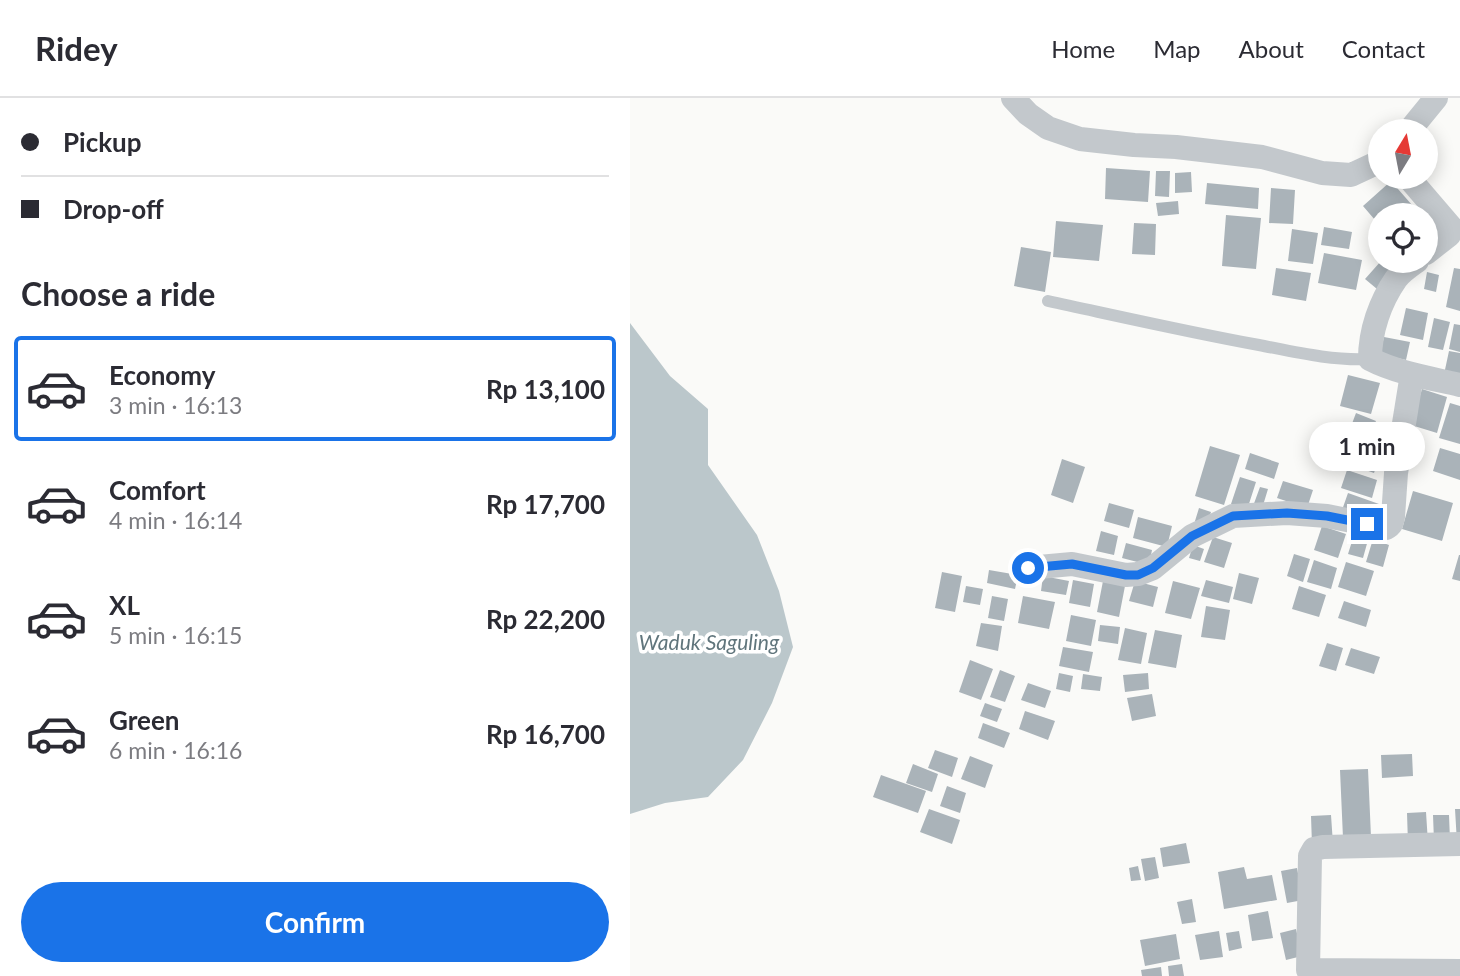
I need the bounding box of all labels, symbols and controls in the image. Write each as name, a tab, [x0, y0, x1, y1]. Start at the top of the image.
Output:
text: Ridey	[35, 28, 118, 68]
text: Home	[1051, 34, 1115, 63]
text: Map	[1153, 34, 1201, 63]
text: About	[1239, 34, 1304, 63]
text: Contact	[1342, 34, 1425, 63]
north arrow	[1368, 119, 1438, 189]
map controls	[1368, 119, 1438, 273]
text: Pickup	[63, 126, 142, 158]
text: Drop-off	[63, 193, 164, 225]
button: locate	[1368, 203, 1438, 273]
text: Choose a ride	[21, 274, 215, 313]
icon: car	[25, 357, 88, 420]
text: Economy	[109, 359, 215, 391]
text: Rp 13,100	[486, 373, 605, 405]
text: 3 min · 16:13	[109, 391, 242, 419]
callout: 1 min	[1309, 422, 1425, 472]
text: 1 min	[1338, 432, 1396, 460]
icon: car	[25, 472, 88, 535]
text: Comfort	[109, 474, 206, 506]
text: Rp 17,700	[486, 488, 605, 520]
text: 4 min · 16:14	[109, 506, 242, 534]
route end	[1351, 508, 1383, 540]
route start	[1012, 552, 1044, 584]
icon: car	[25, 587, 88, 650]
text: XL	[109, 589, 140, 621]
text: Rp 22,200	[486, 603, 605, 635]
text: 5 min · 16:15	[109, 621, 242, 649]
water label: Waduk Saguling	[639, 629, 780, 654]
icon: car	[25, 702, 88, 765]
text: Green	[109, 704, 179, 736]
text: Rp 16,700	[486, 718, 605, 750]
text: 6 min · 16:16	[109, 736, 242, 764]
button: Confirm	[21, 882, 609, 962]

